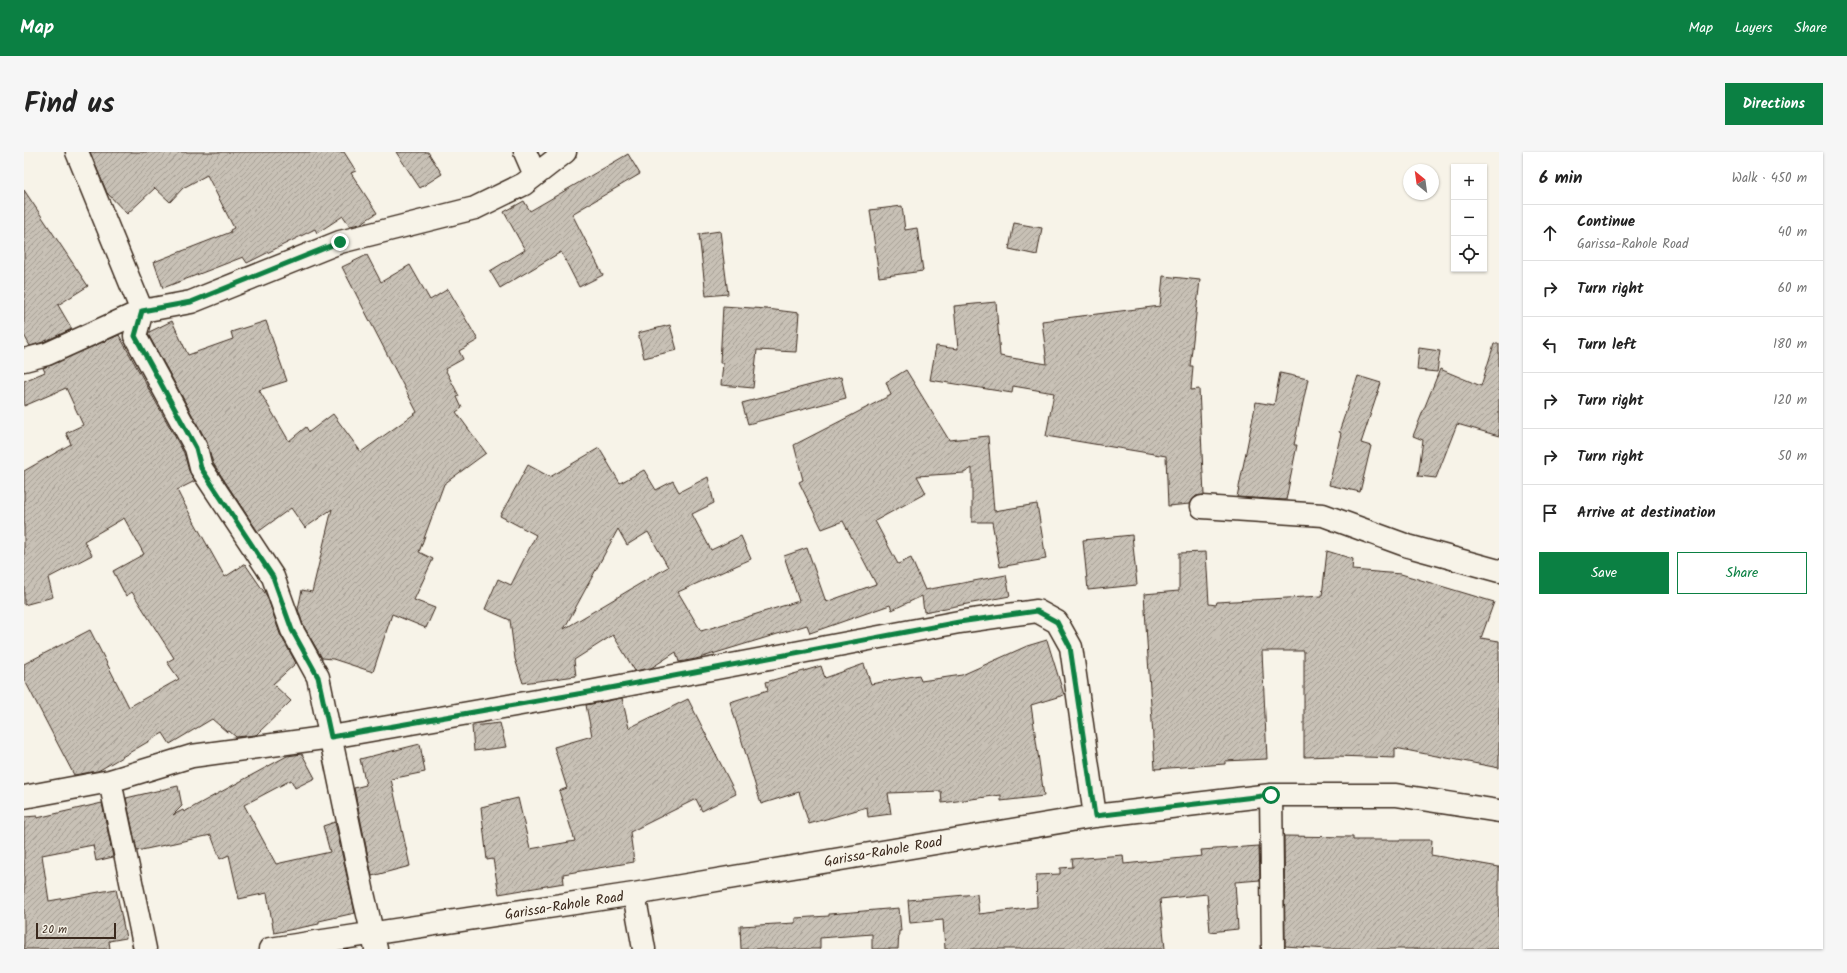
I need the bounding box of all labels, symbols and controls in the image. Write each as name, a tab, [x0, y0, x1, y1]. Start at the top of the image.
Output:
text: Map	[20, 13, 54, 43]
text: Map	[1689, 17, 1713, 39]
text: Layers	[1735, 17, 1773, 39]
text: Share	[1795, 17, 1827, 39]
text: Find us	[24, 82, 115, 127]
button: Directions	[1725, 83, 1823, 125]
north arrow	[1403, 164, 1439, 200]
map controls	[1451, 164, 1487, 272]
button: +	[1451, 164, 1487, 200]
text: 6 min	[1539, 165, 1583, 192]
text: Walk · 450 m	[1732, 168, 1807, 189]
button: −	[1451, 200, 1487, 236]
text: Continue	[1577, 210, 1635, 234]
icon: ahead	[1539, 222, 1561, 244]
text: 40 m	[1778, 222, 1807, 243]
route end	[331, 233, 349, 251]
text: Garissa-Rahole Road	[1577, 234, 1688, 255]
button: locate	[1451, 236, 1487, 272]
text: Turn right	[1577, 277, 1644, 301]
icon: right	[1539, 278, 1561, 300]
text: 60 m	[1778, 278, 1807, 299]
text: Turn left	[1577, 333, 1637, 357]
icon: left	[1539, 334, 1561, 356]
text: 180 m	[1773, 334, 1807, 355]
text: Turn right	[1577, 389, 1644, 413]
icon: right	[1539, 390, 1561, 412]
text: 120 m	[1773, 390, 1807, 411]
text: Turn right	[1577, 445, 1644, 469]
icon: right	[1539, 446, 1561, 468]
text: 50 m	[1778, 446, 1807, 467]
text: Arrive at destination	[1577, 501, 1716, 525]
icon: arrive	[1539, 502, 1561, 524]
button: Save	[1539, 552, 1669, 594]
button: Share	[1677, 552, 1807, 594]
route start	[1262, 786, 1280, 804]
street label: Garissa-Rahole Road	[822, 831, 945, 873]
street label: Garissa-Rahole Road	[503, 886, 626, 926]
scale bar	[36, 921, 116, 940]
text: 20 m	[42, 921, 67, 939]

